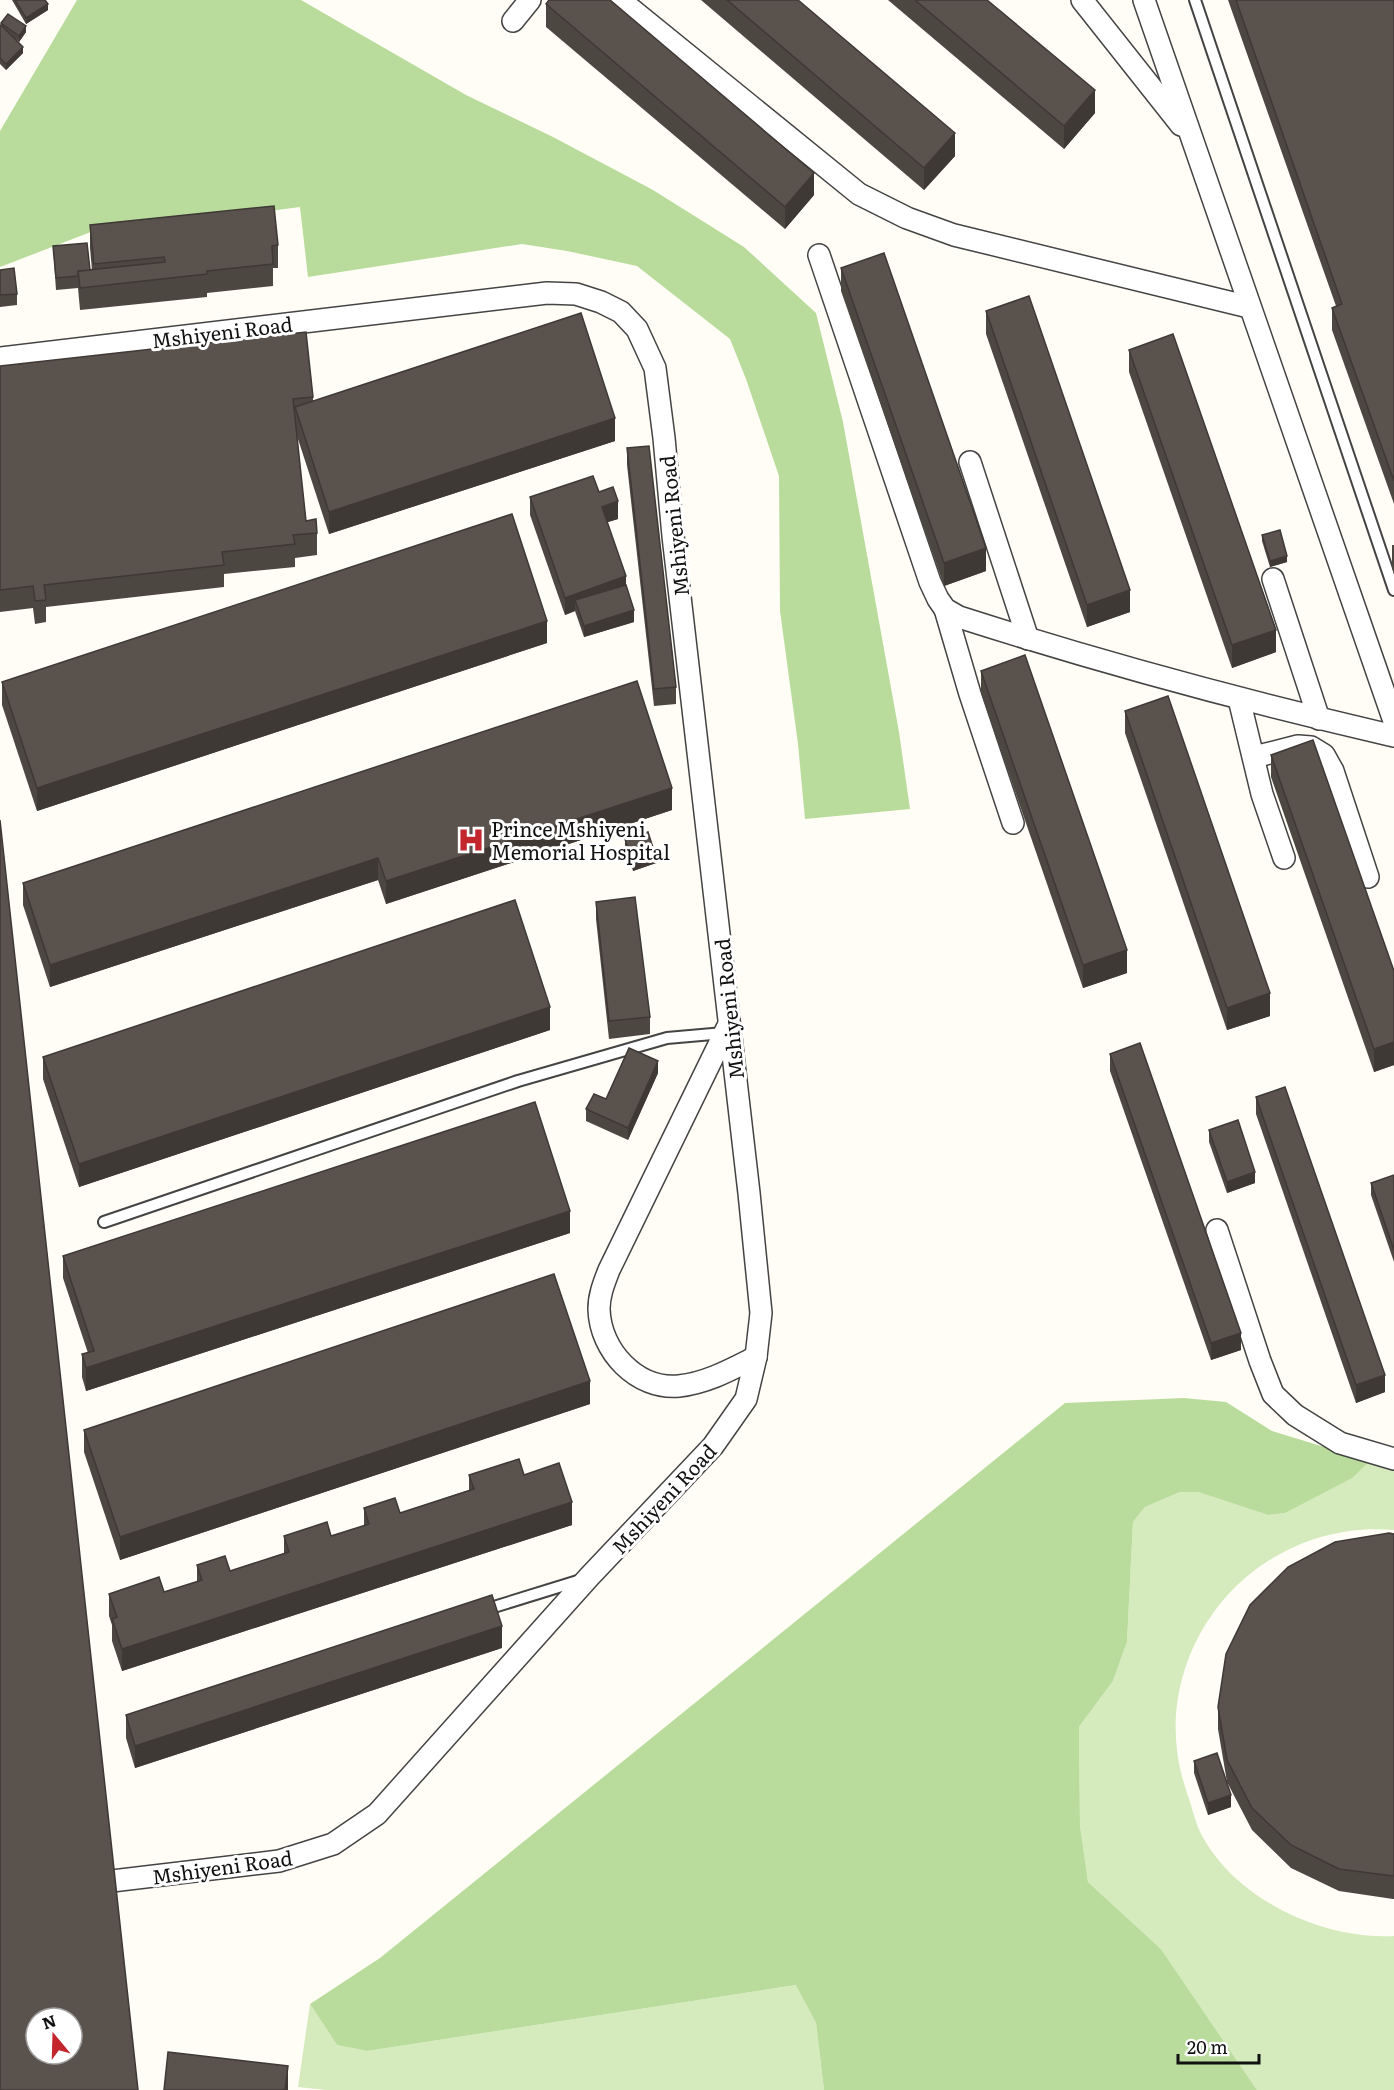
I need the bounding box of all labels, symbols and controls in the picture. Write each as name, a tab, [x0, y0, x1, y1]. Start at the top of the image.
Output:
street label: Mshiyeni Road	[150, 307, 294, 355]
street label: Mshiyeni Road	[651, 454, 695, 598]
place label: Prince Mshiyeni Memorial Hospital	[491, 813, 670, 866]
hospital icon: Prince Mshiyeni Memorial Hospital	[456, 825, 486, 855]
street label: Mshiyeni Road	[706, 937, 750, 1081]
street label: Mshiyeni Road	[604, 1436, 722, 1560]
street label: Mshiyeni Road	[150, 1841, 294, 1891]
north arrow	[24, 2006, 84, 2066]
text: N	[39, 2007, 59, 2034]
scale bar	[1178, 2027, 1259, 2065]
text: 20 m	[1187, 2033, 1228, 2060]

